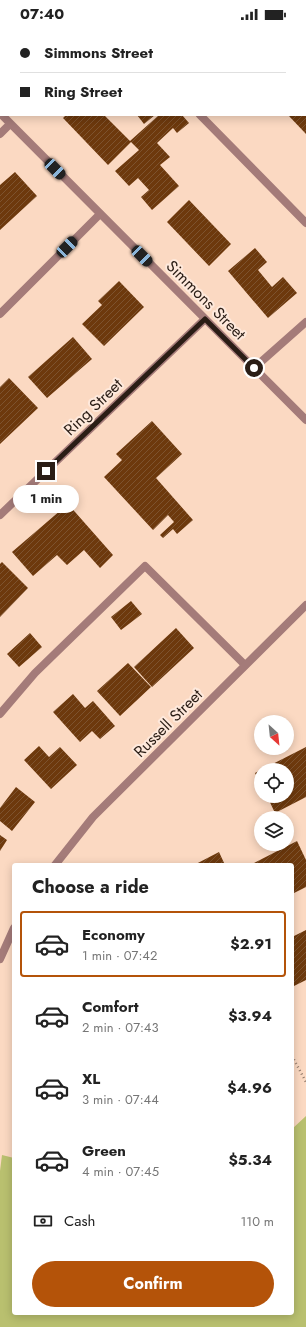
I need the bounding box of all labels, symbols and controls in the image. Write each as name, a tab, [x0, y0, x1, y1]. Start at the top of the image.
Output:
text: 07:40	[20, 3, 64, 25]
text: Simmons Street	[44, 42, 153, 64]
text: Ring Street	[44, 81, 122, 103]
car	[42, 156, 68, 182]
car	[54, 234, 80, 260]
car	[129, 243, 155, 269]
street label: Simmons Street	[161, 255, 251, 345]
route start	[245, 359, 263, 377]
street label: Ring Street	[59, 373, 128, 441]
route end	[37, 462, 55, 480]
callout: 1 min	[13, 485, 79, 513]
text: 1 min	[30, 489, 62, 508]
street label: Russell Street	[128, 683, 208, 763]
north arrow	[254, 715, 294, 755]
map controls	[254, 715, 294, 851]
button: locate	[254, 763, 294, 803]
button: layers	[254, 811, 294, 851]
text: Choose a ride	[32, 874, 149, 900]
text: Economy	[82, 924, 145, 946]
icon: car	[34, 926, 70, 962]
text: $2.91	[230, 933, 272, 955]
text: 1 min · 07:42	[82, 946, 157, 965]
text: Comfort	[82, 996, 139, 1018]
icon: car	[34, 998, 70, 1034]
text: $3.94	[228, 1005, 272, 1027]
text: 2 min · 07:43	[82, 1018, 159, 1037]
text: XL	[82, 1068, 100, 1090]
icon: car	[34, 1070, 70, 1106]
text: $4.96	[227, 1077, 272, 1099]
text: 3 min · 07:44	[82, 1090, 159, 1109]
text: Green	[82, 1140, 126, 1162]
icon: car	[34, 1142, 70, 1178]
text: $5.34	[228, 1149, 272, 1171]
text: 4 min · 07:45	[82, 1162, 159, 1181]
icon: cash	[32, 1210, 54, 1232]
text: Cash	[64, 1210, 95, 1232]
text: 110 m	[240, 1212, 274, 1231]
button: Confirm	[32, 1261, 274, 1307]

